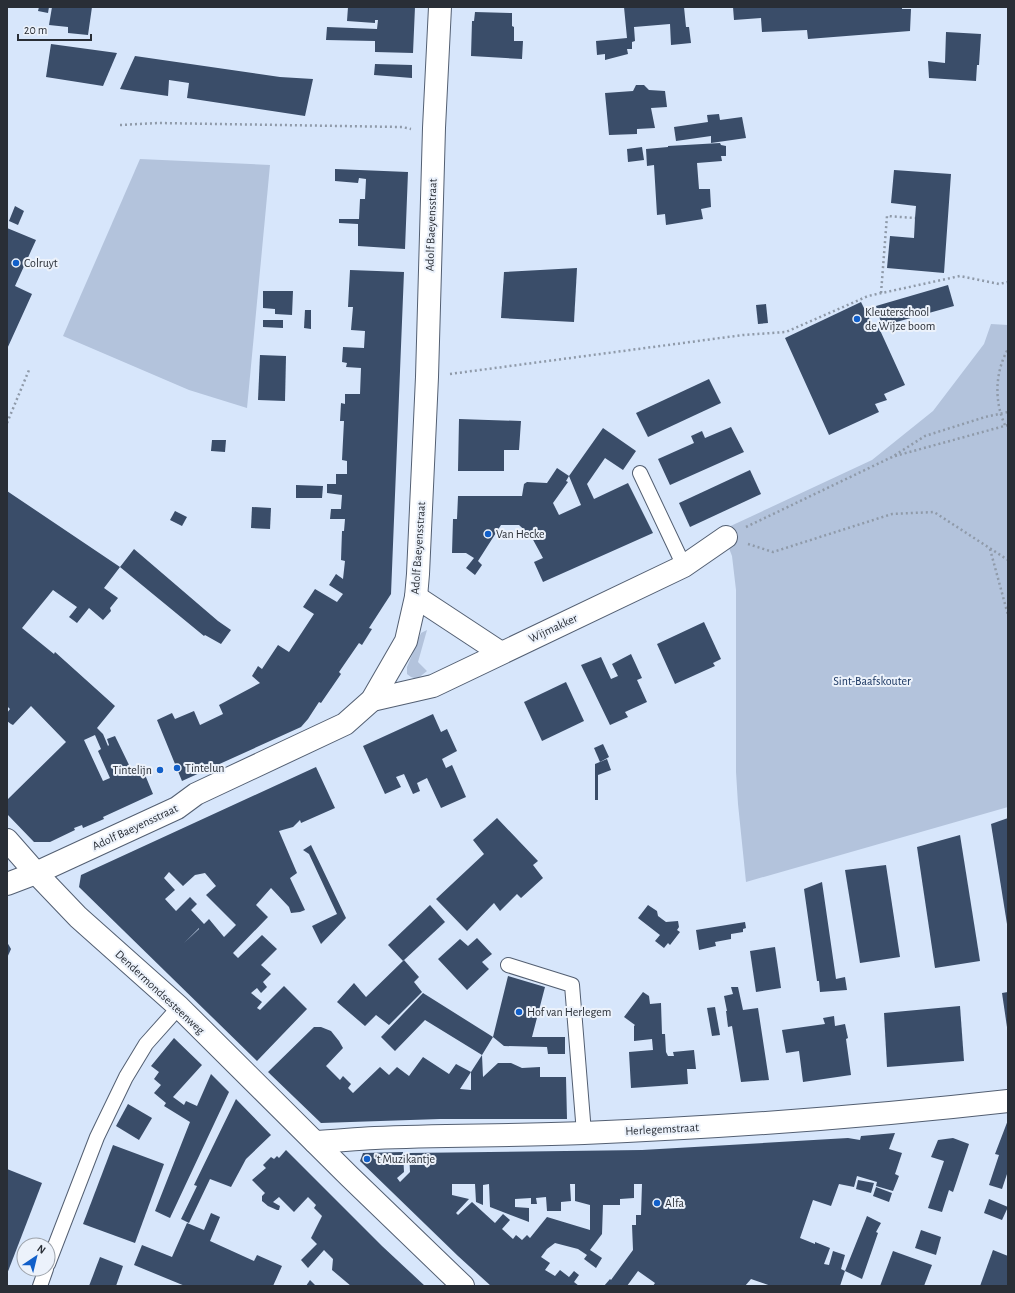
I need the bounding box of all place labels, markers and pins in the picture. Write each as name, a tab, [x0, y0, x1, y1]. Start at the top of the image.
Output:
place label: Colruyt	[24, 257, 58, 270]
marker: Colruyt	[11, 258, 21, 268]
place label: Kleuterschool de Wijze boom	[865, 306, 935, 333]
marker: Kleuterschool de Wijze boom	[852, 314, 862, 324]
place label: Van Hecke	[496, 528, 545, 540]
marker: Van Hecke	[483, 529, 493, 539]
place label: Tintelun	[185, 762, 224, 774]
marker: Tintelun	[172, 763, 182, 773]
place label: Tintelijn	[113, 764, 152, 777]
marker: Tintelijn	[155, 765, 165, 775]
place label: Hof van Herlegem	[527, 1006, 611, 1018]
marker: Hof van Herlegem	[514, 1007, 524, 1017]
place label: 't Muzikantje	[375, 1153, 435, 1166]
marker: 't Muzikantje	[362, 1154, 372, 1164]
place label: Alfa	[665, 1197, 684, 1209]
marker: Alfa	[652, 1198, 662, 1208]

